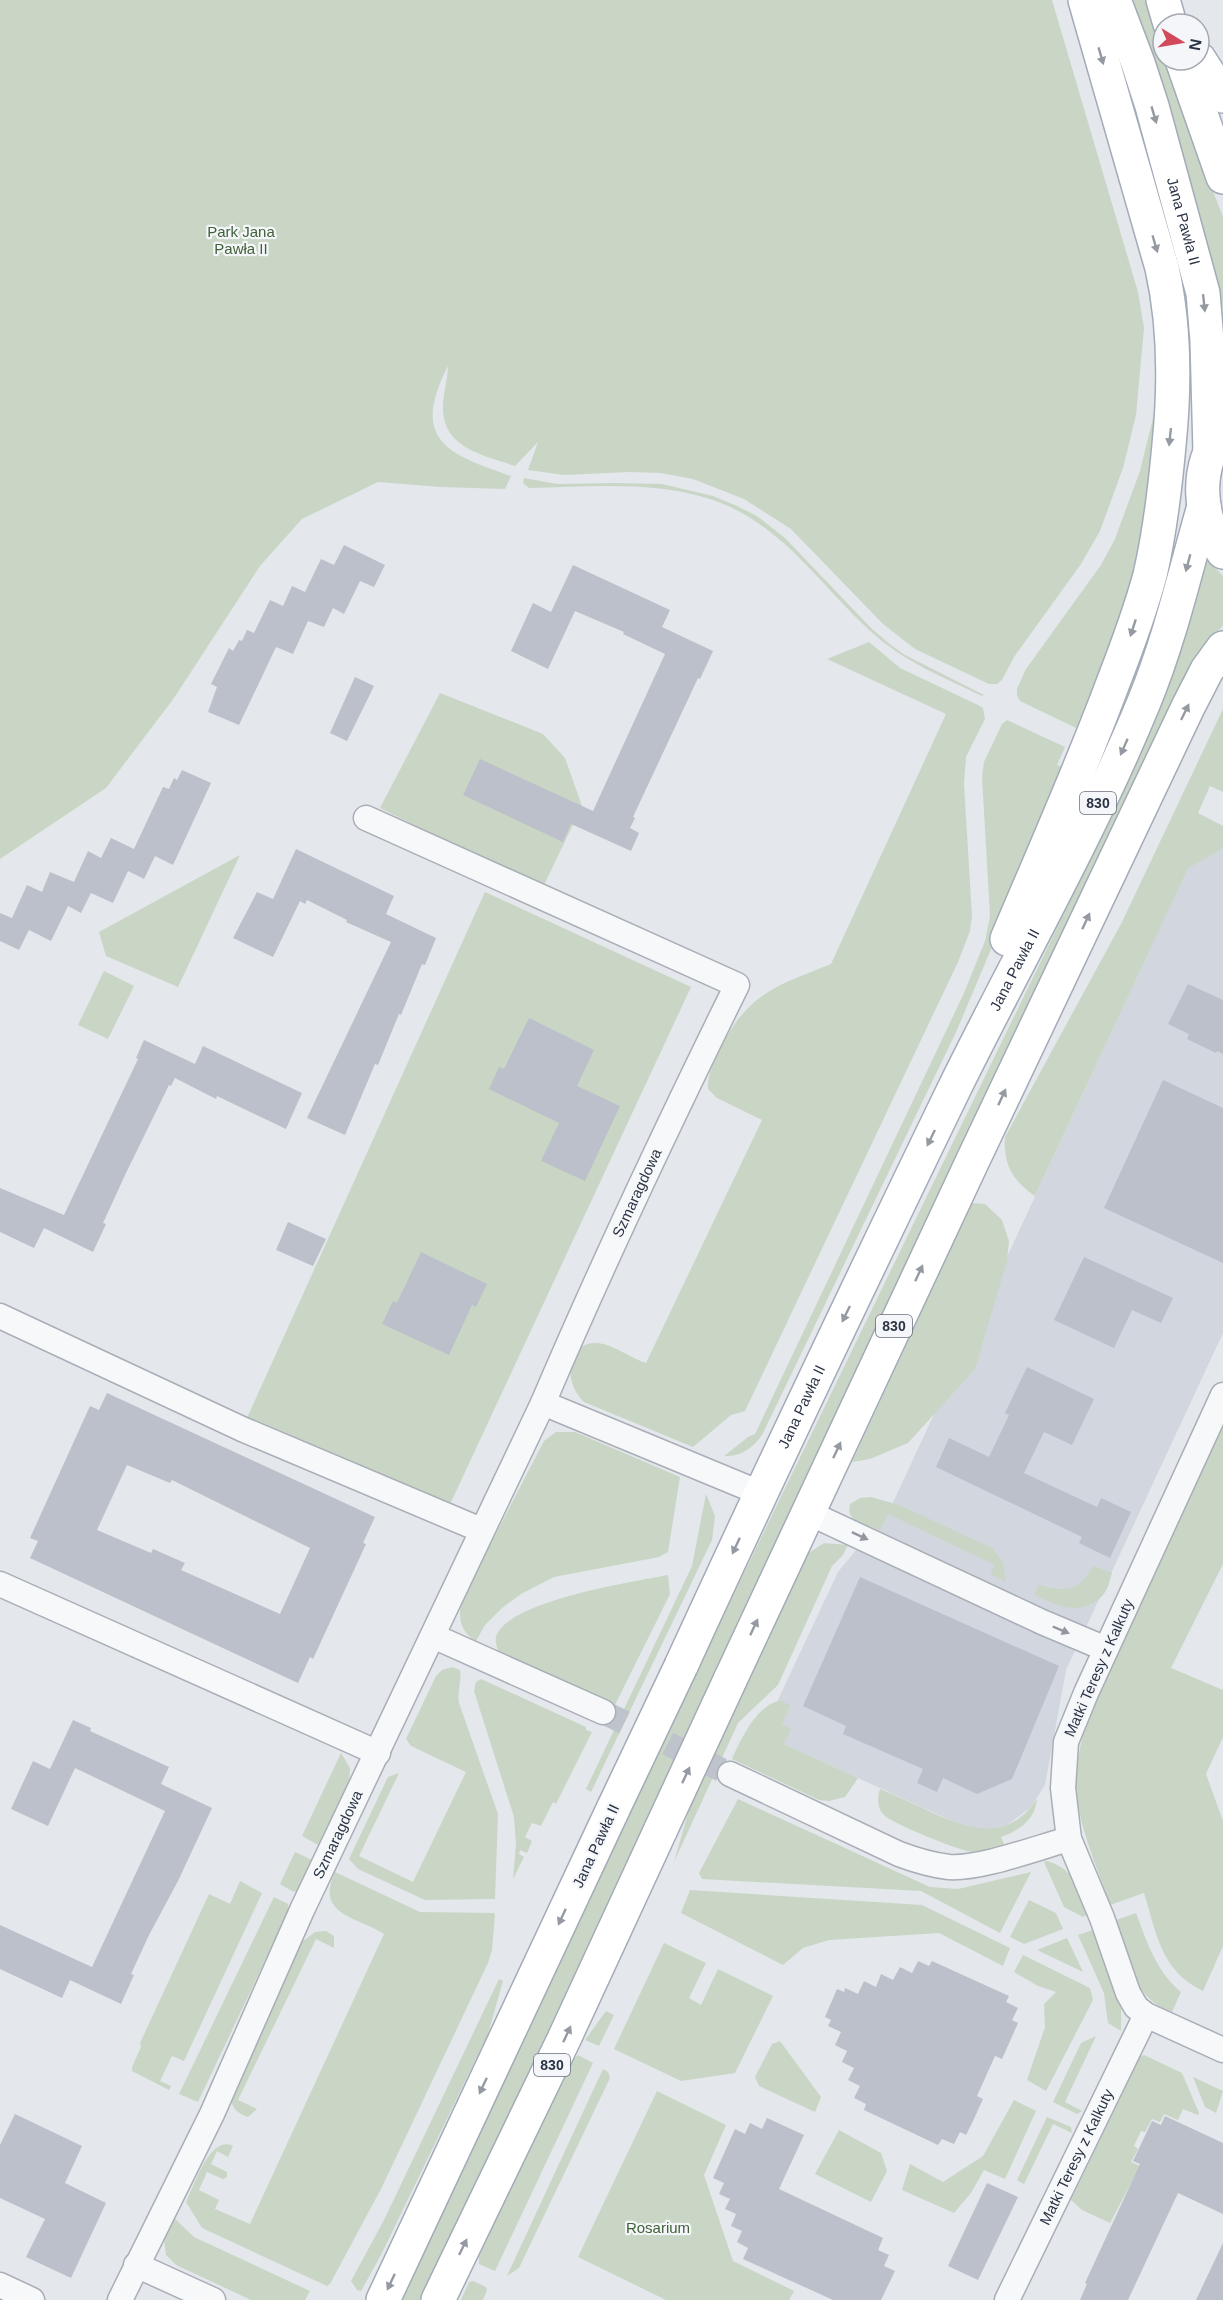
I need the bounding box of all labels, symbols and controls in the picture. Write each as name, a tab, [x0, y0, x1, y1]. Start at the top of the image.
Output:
north arrow	[1151, 12, 1211, 72]
text: N	[1186, 37, 1205, 52]
one-way arrow	[1097, 47, 1106, 65]
one-way arrow	[1150, 106, 1159, 124]
street label: Jana Pawła II	[1164, 175, 1204, 267]
park label: Park Jana Pawła II	[207, 223, 275, 257]
one-way arrow	[1151, 235, 1160, 253]
one-way arrow	[1199, 294, 1208, 313]
one-way arrow	[1165, 427, 1175, 446]
one-way arrow	[1183, 554, 1192, 572]
one-way arrow	[1128, 619, 1138, 637]
one-way arrow	[1181, 704, 1190, 721]
one-way arrow	[1120, 738, 1129, 755]
road number: 830	[1080, 792, 1116, 814]
one-way arrow	[1081, 912, 1090, 929]
street label: Jana Pawła II	[986, 926, 1043, 1014]
one-way arrow	[998, 1088, 1007, 1105]
one-way arrow	[926, 1129, 935, 1146]
street label: Szmaragdowa	[609, 1145, 665, 1240]
one-way arrow	[915, 1265, 924, 1282]
one-way arrow	[842, 1305, 851, 1322]
road number: 830	[876, 1315, 912, 1337]
street label: Jana Pawła II	[774, 1362, 828, 1451]
one-way arrow	[832, 1441, 841, 1458]
one-way arrow	[852, 1532, 869, 1541]
one-way arrow	[731, 1538, 741, 1556]
street label: Matki Teresy z Kalkuty	[1060, 1596, 1137, 1739]
one-way arrow	[750, 1618, 759, 1635]
one-way arrow	[1052, 1626, 1070, 1635]
one-way arrow	[681, 1767, 690, 1784]
street label: Szmaragdowa	[309, 1787, 366, 1881]
street label: Jana Pawła II	[569, 1801, 622, 1890]
one-way arrow	[558, 1909, 567, 1926]
one-way arrow	[562, 2025, 571, 2042]
road number: 830	[534, 2054, 570, 2076]
one-way arrow	[479, 2078, 488, 2095]
street label: Matki Teresy z Kalkuty	[1036, 2086, 1117, 2228]
park label: Rosarium	[626, 2219, 690, 2236]
one-way arrow	[459, 2239, 468, 2256]
one-way arrow	[387, 2273, 396, 2290]

